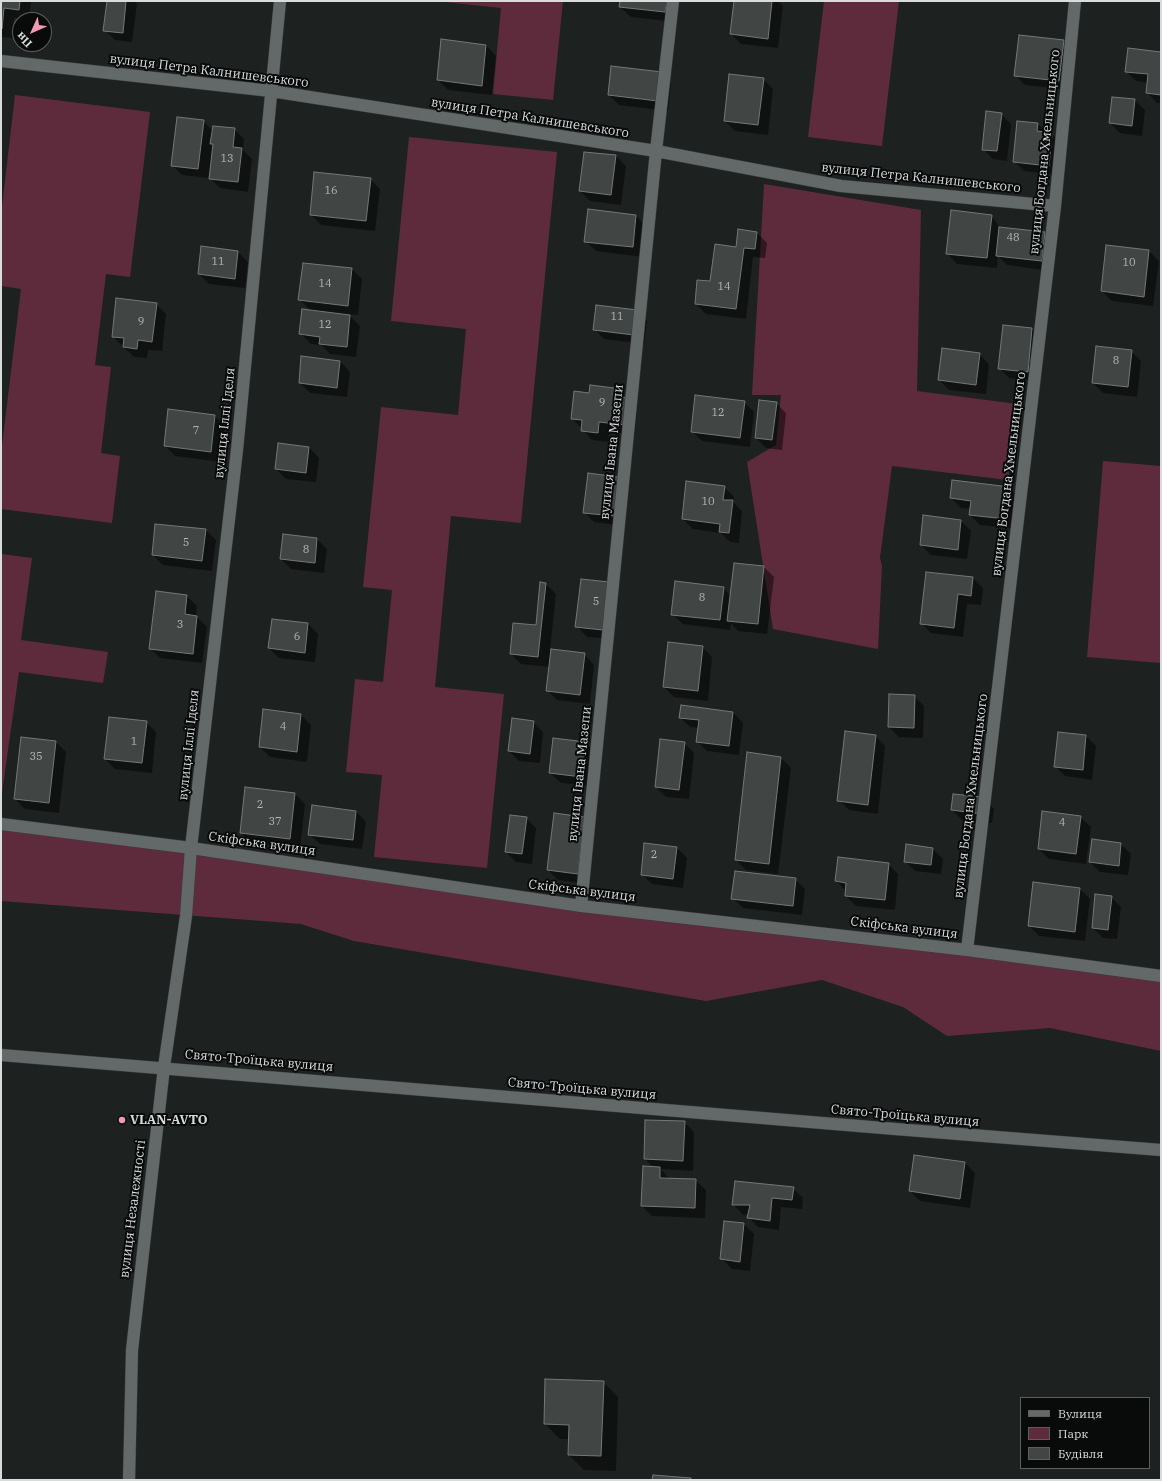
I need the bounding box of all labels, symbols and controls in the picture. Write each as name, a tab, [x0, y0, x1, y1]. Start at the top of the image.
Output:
north arrow	[12, 12, 52, 52]
text: Пн	[13, 29, 35, 51]
street label: вулиця Богдана Хмельницького	[1026, 49, 1064, 255]
street label: вулиця Петра Калнишевського	[109, 51, 309, 91]
street label: вулиця Петра Калнишевського	[430, 95, 630, 141]
house number: 13	[220, 152, 234, 166]
street label: вулиця Петра Калнишевського	[821, 160, 1021, 196]
house number: 16	[324, 184, 338, 198]
house number: 48	[1006, 231, 1020, 245]
house number: 11	[211, 255, 225, 269]
house number: 10	[1122, 256, 1136, 270]
house number: 14	[318, 277, 332, 291]
house number: 14	[717, 280, 731, 294]
house number: 11	[610, 310, 624, 324]
house number: 9	[138, 315, 144, 329]
house number: 12	[318, 318, 332, 332]
house number: 8	[1113, 354, 1119, 368]
street label: вулиця Іллі Іделя	[211, 367, 239, 479]
street label: вулиця Богдана Хмельницького	[989, 371, 1029, 577]
street label: вулиця Івана Мазепи	[597, 384, 627, 520]
house number: 9	[599, 396, 605, 410]
house number: 12	[711, 406, 725, 420]
house number: 7	[193, 424, 199, 438]
house number: 10	[701, 495, 715, 509]
house number: 5	[183, 536, 189, 550]
house number: 8	[303, 543, 309, 557]
house number: 8	[699, 591, 705, 605]
house number: 5	[593, 595, 599, 609]
house number: 3	[177, 618, 183, 632]
house number: 6	[294, 630, 300, 644]
street label: вулиця Іллі Іделя	[175, 689, 203, 801]
street label: вулиця Богдана Хмельницького	[951, 693, 991, 899]
street label: вулиця Івана Мазепи	[565, 706, 595, 842]
house number: 4	[280, 720, 286, 734]
house number: 1	[131, 735, 137, 749]
house number: 35	[29, 750, 43, 764]
house number: 2	[257, 798, 263, 812]
house number: 37	[268, 815, 282, 829]
house number: 4	[1059, 816, 1065, 830]
street label: Скіфська вулиця	[208, 829, 316, 859]
house number: 2	[651, 848, 657, 862]
street label: Скіфська вулиця	[528, 877, 636, 905]
street label: Скіфська вулиця	[850, 914, 958, 942]
street label: Свято-Троїцька вулиця	[184, 1047, 334, 1075]
street label: Свято-Троїцька вулиця	[507, 1075, 657, 1103]
street label: Свято-Троїцька вулиця	[830, 1102, 980, 1130]
place label: VLAN-AVTO	[130, 1112, 208, 1128]
marker: VLAN-AVTO	[117, 1115, 127, 1125]
street label: вулиця Незалежності	[117, 1139, 149, 1279]
legend	[1020, 1397, 1150, 1469]
text: Вулиця	[1058, 1406, 1102, 1421]
text: Парк	[1058, 1426, 1088, 1441]
text: Будівля	[1058, 1446, 1103, 1461]

